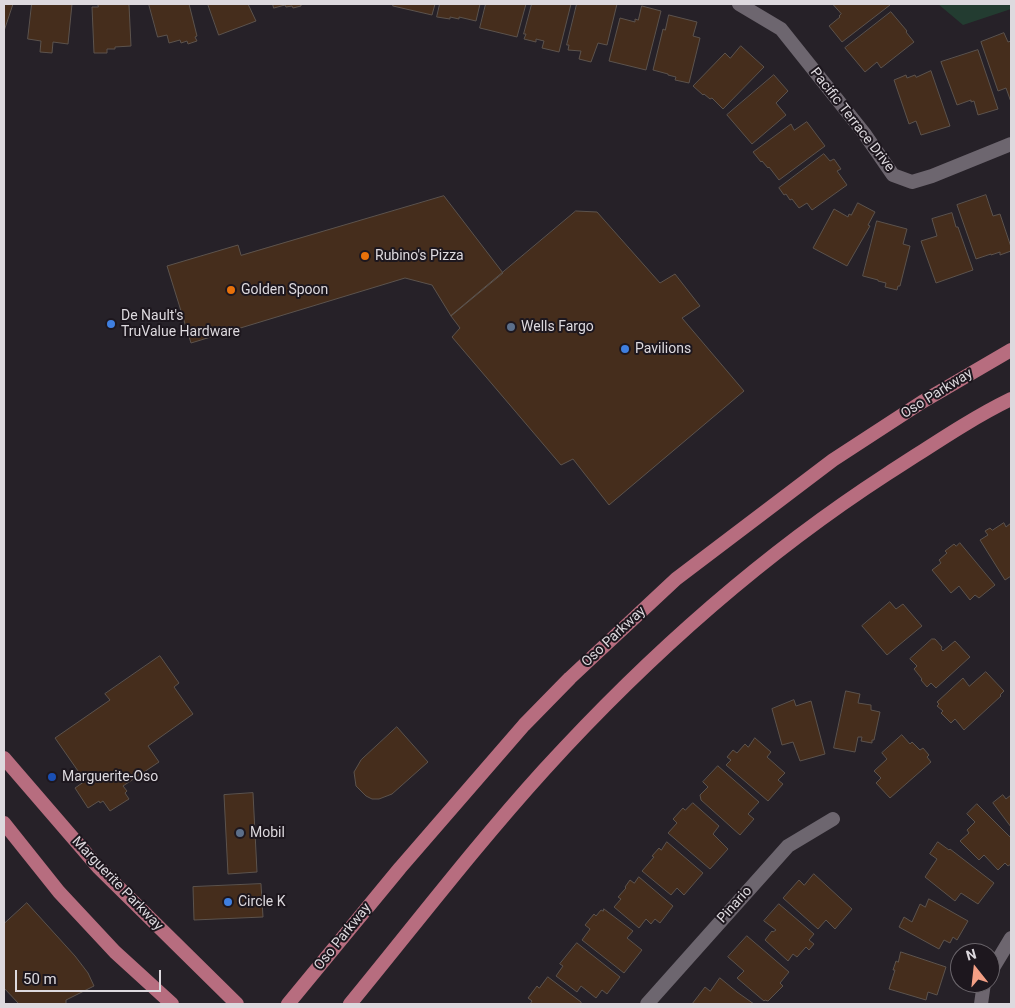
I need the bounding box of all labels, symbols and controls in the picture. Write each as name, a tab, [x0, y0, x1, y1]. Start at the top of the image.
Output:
street label: Pacific Terrace Drive	[806, 65, 898, 175]
place label: Rubino's Pizza	[375, 248, 464, 264]
marker: Rubino's Pizza	[359, 250, 371, 262]
place label: Golden Spoon	[241, 282, 328, 298]
marker: Golden Spoon	[225, 284, 237, 296]
place label: De Nault's TruValue Hardware	[121, 308, 240, 341]
marker: De Nault's TruValue Hardware	[105, 318, 117, 330]
place label: Wells Fargo	[521, 319, 594, 335]
marker: Wells Fargo	[505, 321, 517, 333]
place label: Pavilions	[635, 341, 691, 357]
marker: Pavilions	[619, 343, 631, 355]
street label: Oso Parkway	[898, 365, 976, 423]
street label: Oso Parkway	[579, 603, 649, 671]
place label: Marguerite-Oso	[62, 769, 158, 785]
marker: Marguerite-Oso	[46, 771, 58, 783]
place label: Mobil	[250, 825, 285, 841]
marker: Mobil	[234, 827, 246, 839]
street label: Marguerite Parkway	[68, 834, 166, 934]
street label: Pinario	[714, 883, 756, 927]
place label: Circle K	[238, 894, 286, 910]
marker: Circle K	[222, 896, 234, 908]
street label: Oso Parkway	[311, 900, 375, 974]
north arrow	[950, 943, 1000, 993]
text: N	[964, 945, 978, 964]
scale bar	[18, 960, 164, 992]
text: 50 m	[23, 970, 57, 988]

